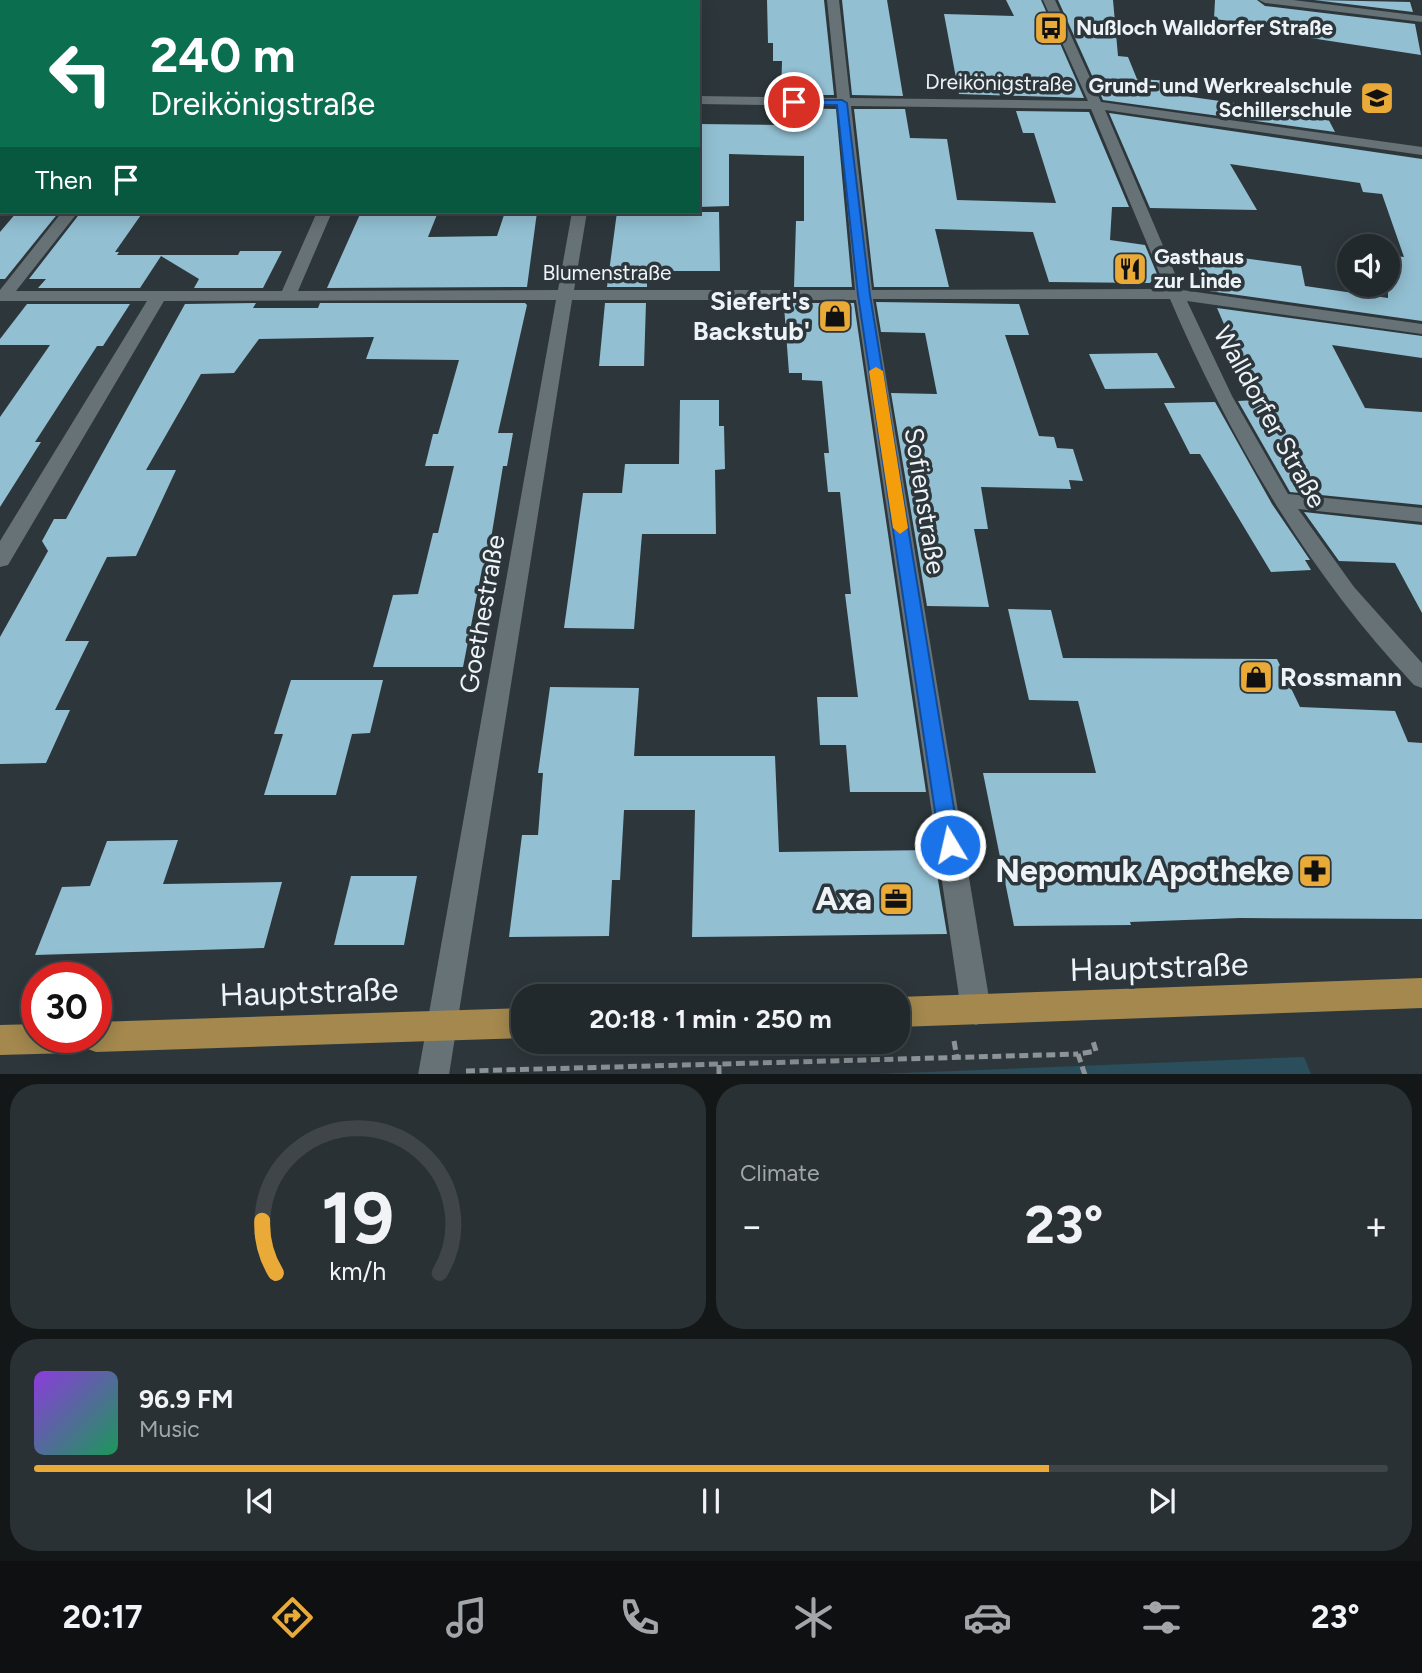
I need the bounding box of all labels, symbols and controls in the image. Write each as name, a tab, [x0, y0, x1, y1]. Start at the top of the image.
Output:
bus stop icon: Nußloch Walldorfer Straße	[1032, 9, 1070, 47]
place label: Nußloch Walldorfer Straße	[1076, 15, 1334, 40]
text: 240 m	[150, 25, 296, 84]
icon: left	[35, 28, 126, 119]
street label: Dreikönigstraße	[925, 69, 1073, 96]
pin	[764, 72, 824, 132]
place label: Grund- und Werkrealschule Schillerschule	[1089, 73, 1352, 122]
school or university icon: Grund- und Werkrealschule Schillerschule	[1358, 79, 1396, 117]
icon: arrive	[775, 83, 813, 121]
text: Dreikönigstraße	[150, 85, 375, 123]
icon: arrive	[107, 161, 145, 199]
text: Then	[35, 164, 93, 196]
map controls	[1337, 234, 1400, 297]
button: sound	[1337, 234, 1400, 297]
place label: Gasthaus zur Linde	[1154, 244, 1244, 293]
restaurant icon: Gasthaus zur Linde	[1111, 250, 1149, 288]
street label: Blumenstraße	[542, 260, 672, 285]
place label: Siefert's Backstub'	[693, 285, 810, 347]
shop icon: Siefert's Backstub'	[816, 297, 854, 335]
street label: Walldorfer Straße	[1207, 320, 1333, 514]
street label: Sofienstraße	[898, 425, 952, 577]
street label: Goethestraße	[452, 532, 512, 696]
shop icon: Rossmann	[1237, 658, 1275, 696]
place label: Rossmann	[1280, 661, 1402, 693]
position arrow	[913, 808, 987, 882]
place label: Nepomuk Apotheke	[995, 852, 1290, 890]
pharmacy icon: Nepomuk Apotheke	[1296, 852, 1334, 890]
place label: Axa	[816, 880, 872, 918]
office icon: Axa	[877, 880, 915, 918]
street label: Hauptstraße	[1069, 945, 1249, 989]
speed limit sign: 30	[21, 962, 112, 1053]
street label: Hauptstraße	[219, 970, 399, 1014]
text: 20:18 · 1 min · 250 m	[589, 1003, 832, 1035]
text: Climate	[740, 1159, 819, 1187]
text: 19	[322, 1174, 394, 1261]
text: 23°	[1025, 1194, 1103, 1256]
text: −	[740, 1203, 764, 1249]
text: +	[1364, 1203, 1388, 1249]
text: km/h	[329, 1255, 387, 1285]
text: 96.9 FM	[139, 1383, 234, 1415]
text: Music	[139, 1415, 200, 1443]
icon: previous	[241, 1482, 279, 1520]
icon: pause	[692, 1482, 730, 1520]
icon: next	[1143, 1482, 1181, 1520]
icon: directions	[268, 1593, 317, 1642]
icon: music	[442, 1593, 491, 1642]
icon: phone	[615, 1593, 664, 1642]
icon: climate	[789, 1593, 838, 1642]
icon: car	[963, 1593, 1012, 1642]
icon: filters	[1137, 1593, 1186, 1642]
text: 20:17	[62, 1598, 143, 1636]
text: 23°	[1311, 1598, 1360, 1636]

